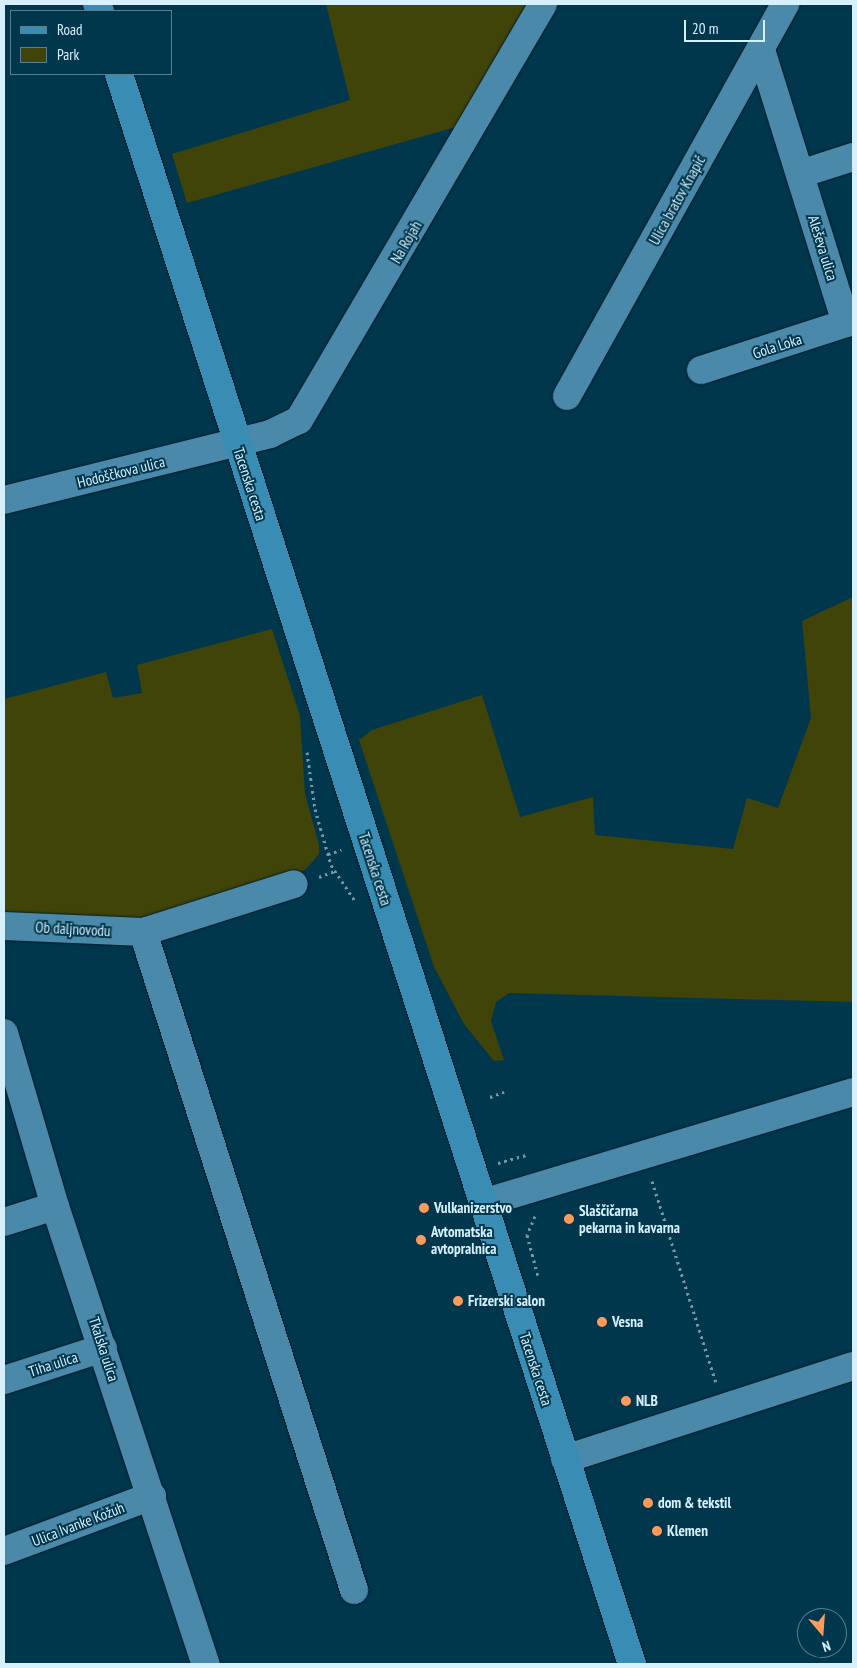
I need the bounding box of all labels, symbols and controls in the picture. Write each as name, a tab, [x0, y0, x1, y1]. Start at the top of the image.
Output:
legend	[10, 10, 172, 75]
scale bar	[687, 10, 768, 42]
text: 20 m	[692, 19, 718, 38]
text: Road	[57, 20, 83, 39]
text: Park	[57, 45, 79, 64]
street label: Ulica bratov Knapič	[645, 152, 709, 248]
street label: Aleševa ulica	[805, 213, 841, 283]
street label: Na Rojah	[387, 218, 425, 266]
street label: Gola Loka	[750, 330, 804, 362]
street label: Tacenska cesta	[230, 445, 270, 523]
street label: Hodoščkova ulica	[75, 452, 167, 492]
street label: Tacenska cesta	[355, 830, 395, 908]
street label: Ob daljnovodu	[35, 918, 111, 940]
place label: Vulkanizerstvo	[434, 1199, 512, 1217]
place label: Slaščičarna pekarna in kavarna	[579, 1201, 680, 1236]
marker: Vulkanizerstvo	[418, 1202, 430, 1214]
marker: Slaščičarna pekarna in kavarna	[563, 1213, 575, 1225]
place label: Avtomatska avtopralnica	[431, 1222, 496, 1257]
marker: Avtomatska avtopralnica	[415, 1234, 427, 1246]
place label: Frizerski salon	[468, 1292, 545, 1310]
marker: Frizerski salon	[452, 1295, 464, 1307]
place label: Vesna	[612, 1313, 643, 1331]
street label: Tkalska ulica	[85, 1315, 123, 1383]
marker: Vesna	[596, 1316, 608, 1328]
street label: Tacenska cesta	[516, 1330, 556, 1408]
street label: Tiha ulica	[26, 1348, 80, 1380]
place label: NLB	[636, 1392, 658, 1410]
marker: NLB	[620, 1395, 632, 1407]
place label: dom & tekstil	[658, 1494, 731, 1512]
marker: dom & tekstil	[642, 1497, 654, 1509]
street label: Ulica Ivanke Kožuh	[29, 1498, 127, 1550]
place label: Klemen	[667, 1522, 708, 1540]
marker: Klemen	[651, 1525, 663, 1537]
north arrow	[797, 1608, 847, 1658]
text: N	[820, 1637, 833, 1656]

